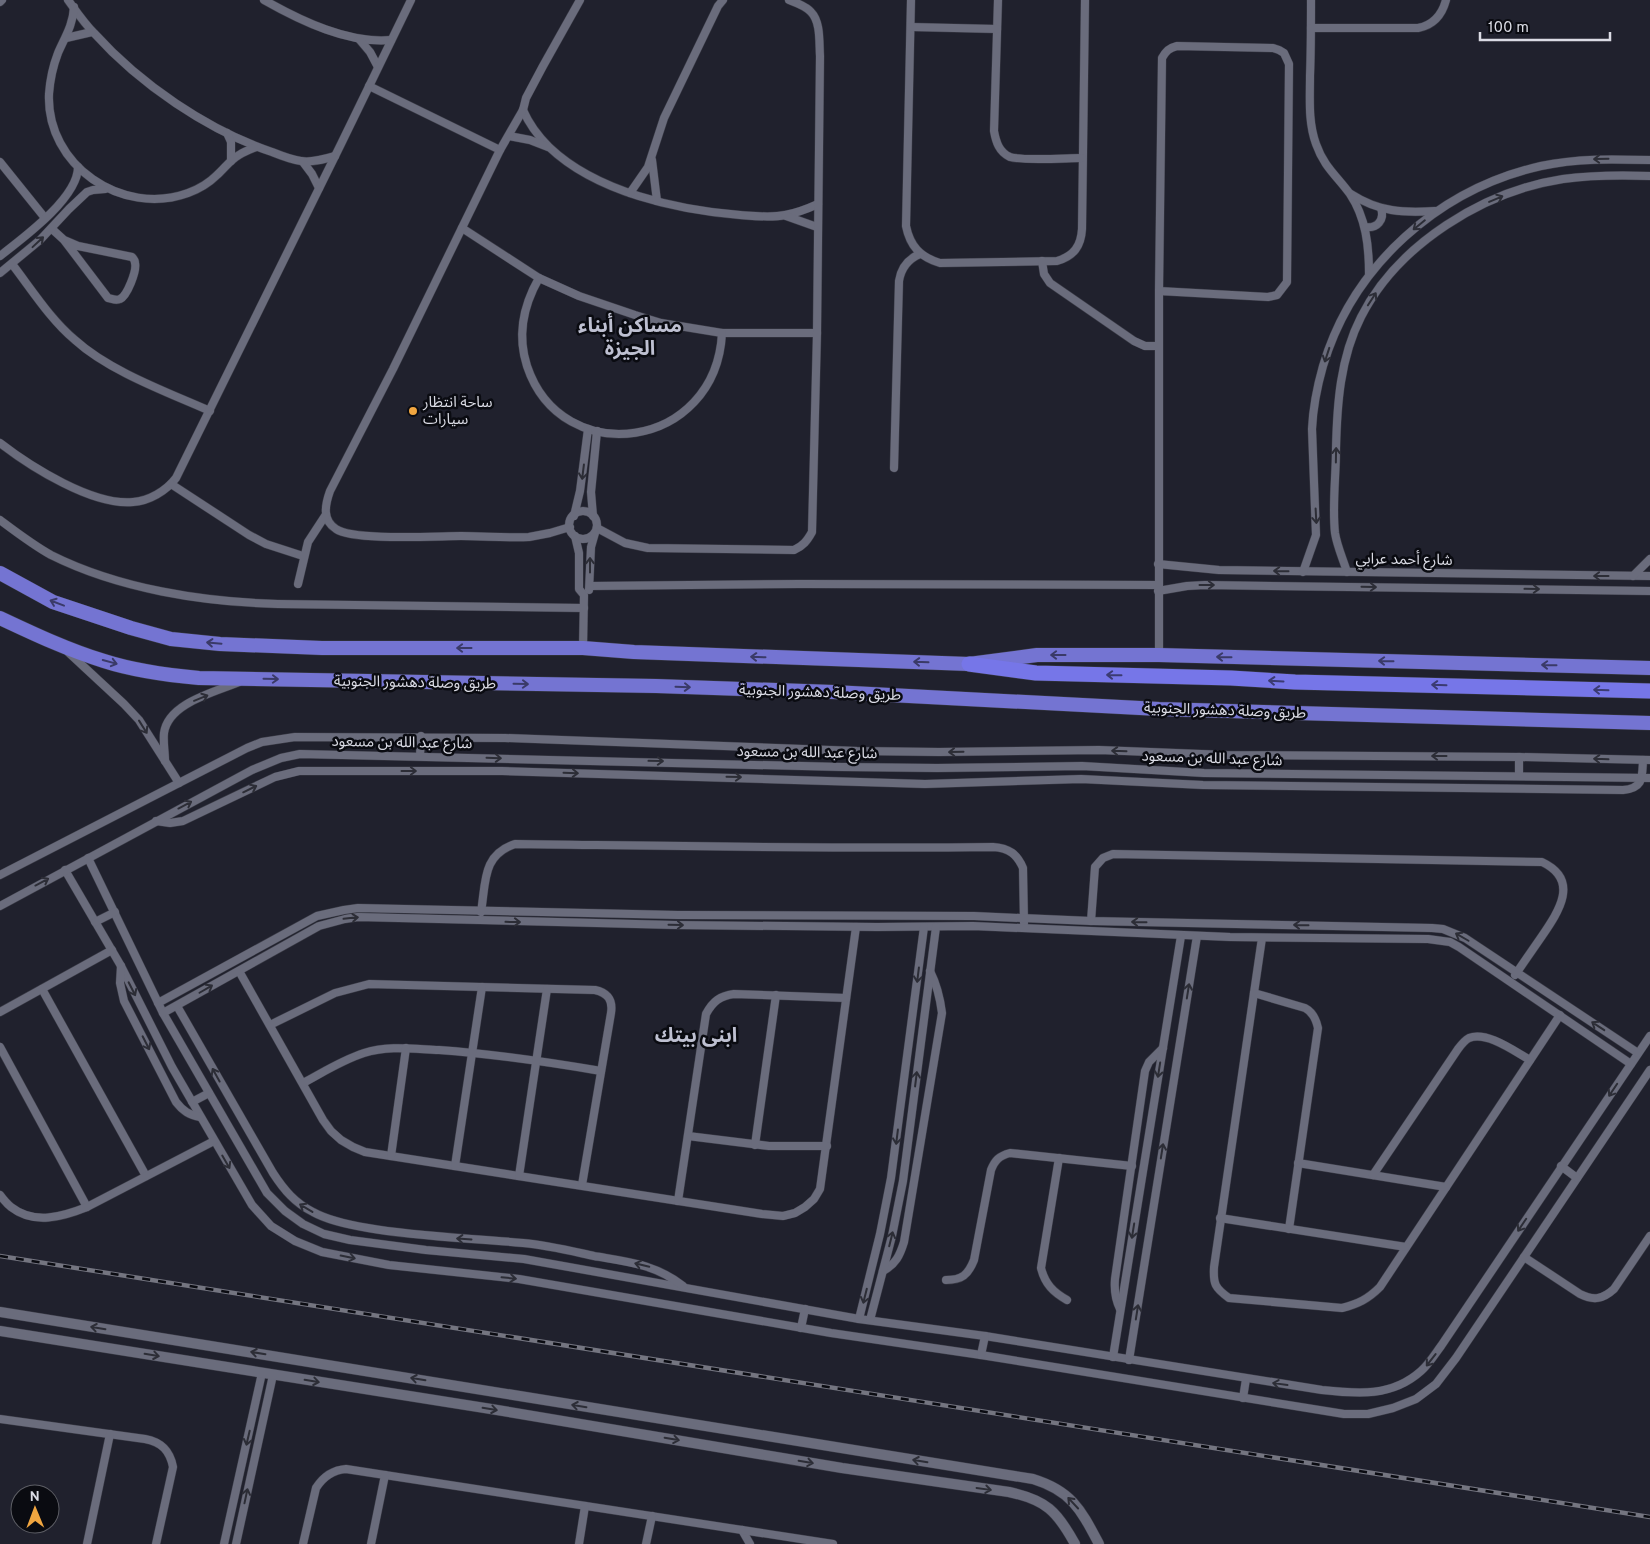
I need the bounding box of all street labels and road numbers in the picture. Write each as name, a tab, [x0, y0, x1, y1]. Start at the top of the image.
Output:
street label: شارع أحمد عرابي	[1355, 549, 1453, 572]
street label: طريق وصلة دهشور الجنوبية	[334, 673, 496, 694]
street label: طريق وصلة دهشور الجنوبية	[739, 681, 901, 706]
street label: طريق وصلة دهشور الجنوبية	[1144, 699, 1306, 724]
street label: شارع عبد الله بن مسعود	[331, 733, 473, 755]
street label: شارع عبد الله بن مسعود	[736, 743, 878, 765]
street label: شارع عبد الله بن مسعود	[1141, 748, 1283, 772]

